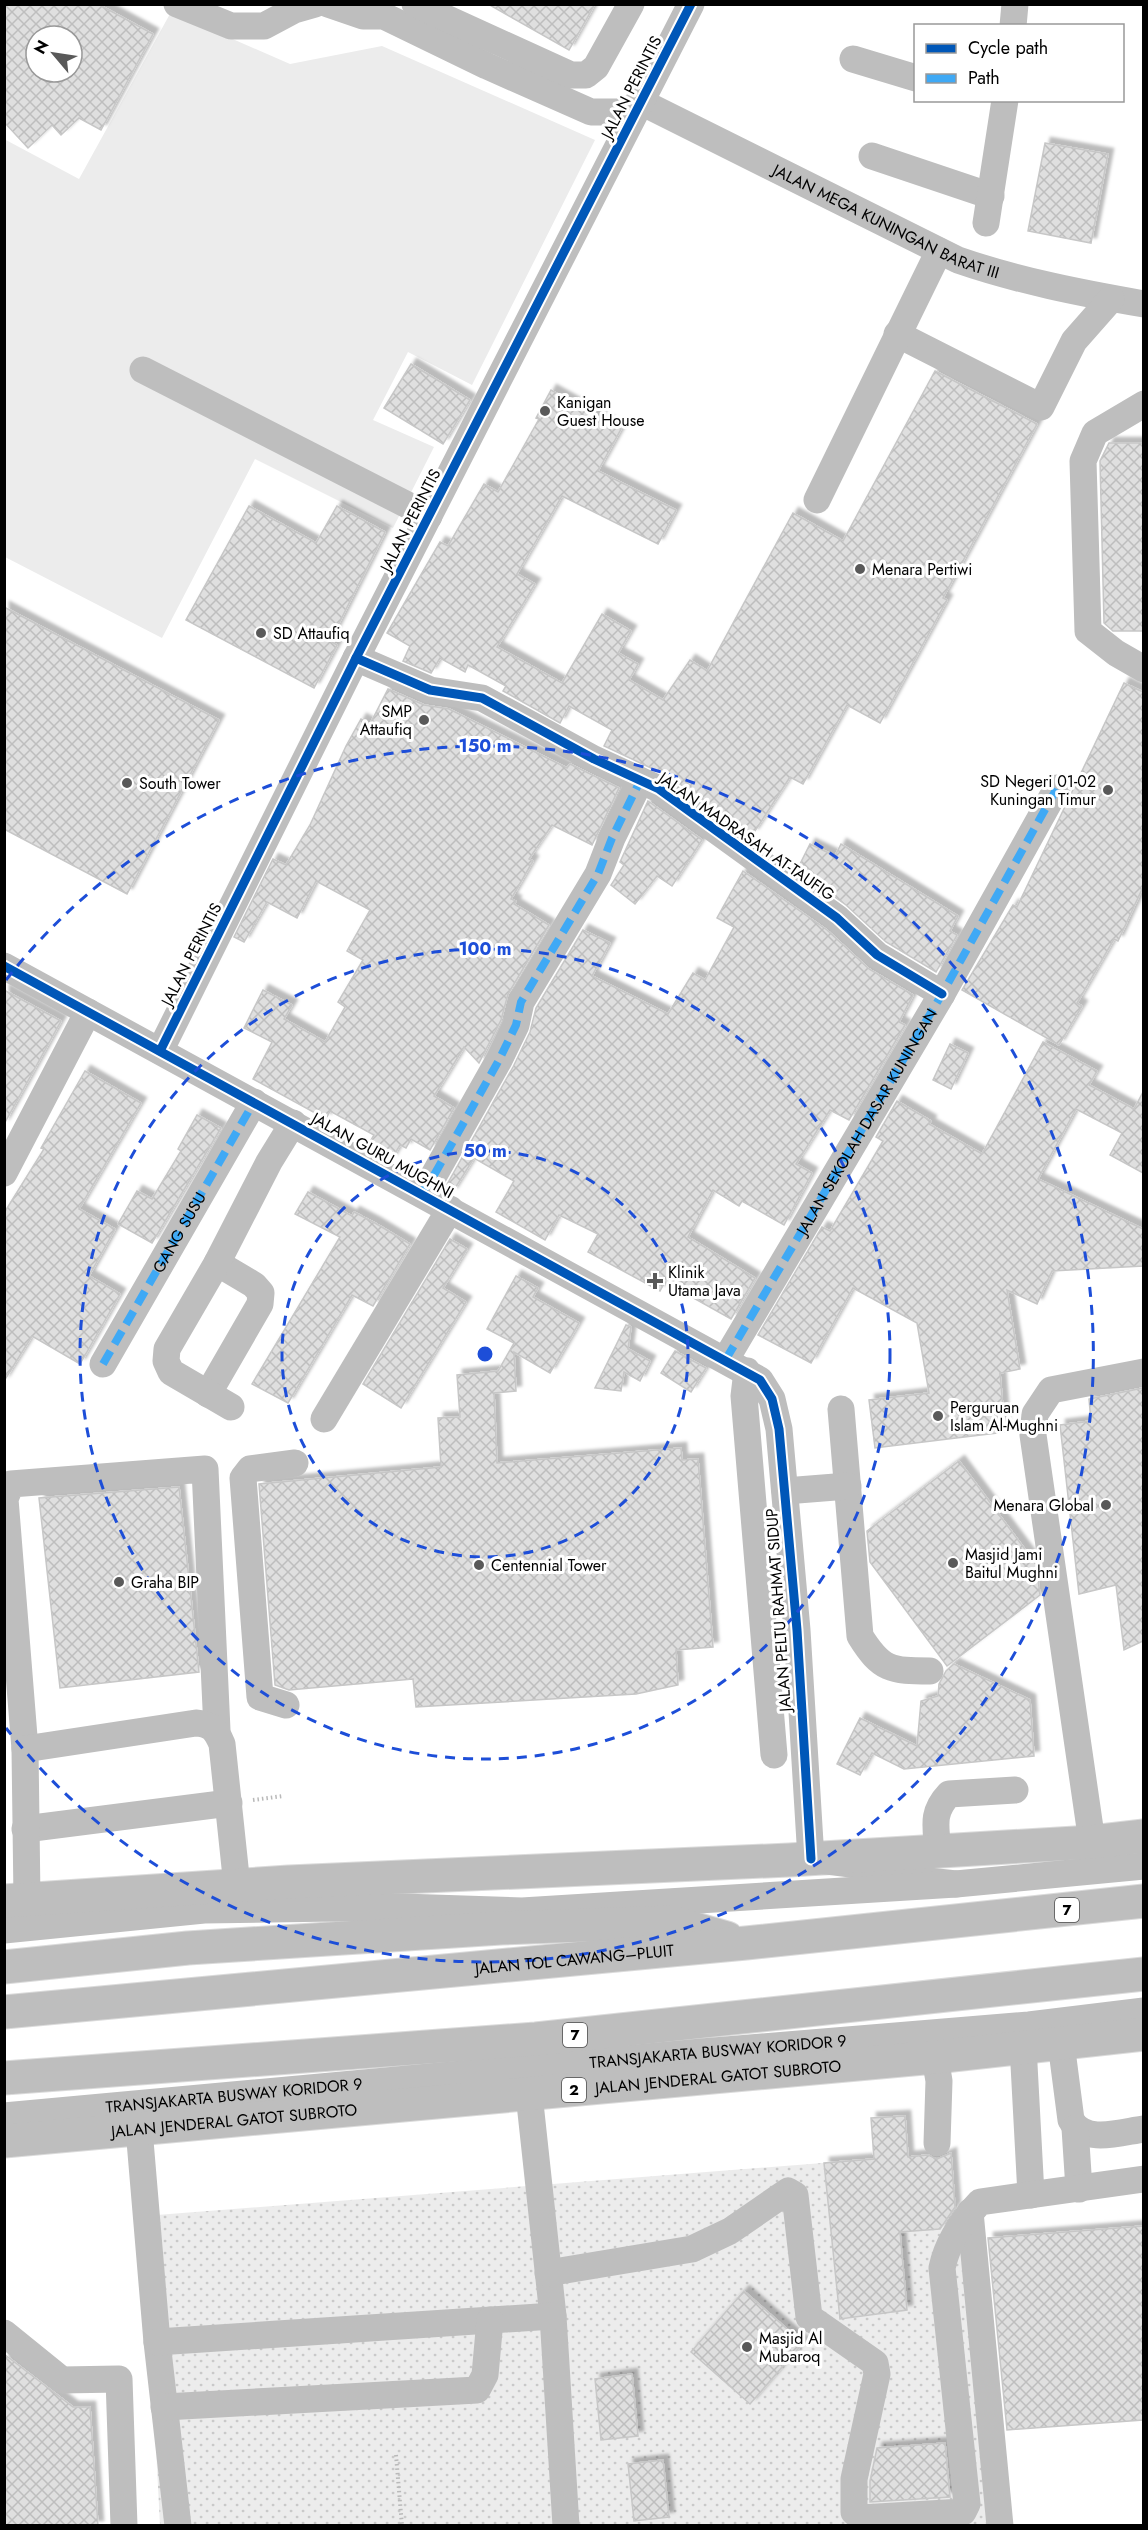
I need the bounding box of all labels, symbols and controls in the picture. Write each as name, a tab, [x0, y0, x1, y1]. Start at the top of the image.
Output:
north arrow	[24, 24, 84, 84]
legend	[914, 24, 1124, 102]
street label: JALAN PERINTIS	[595, 32, 667, 144]
text: Cycle path	[968, 35, 1048, 61]
text: N	[28, 36, 54, 58]
text: Path	[968, 65, 1000, 91]
street label: JALAN MEGA KUNINGAN BARAT III	[767, 158, 1002, 284]
place label: Kanigan Guest House	[557, 391, 644, 432]
marker: Kanigan Guest House	[538, 404, 552, 418]
street label: JALAN PERINTIS	[374, 465, 446, 577]
place label: Menara Pertiwi	[872, 558, 972, 581]
marker: Menara Pertiwi	[853, 562, 867, 576]
place label: SD Attaufiq	[273, 622, 350, 645]
marker: SD Attaufiq	[254, 626, 268, 640]
place label: SMP Attaufiq	[360, 700, 412, 741]
marker: SMP Attaufiq	[417, 713, 431, 727]
text: 150 m	[459, 733, 511, 759]
street label: JALAN MADRASAH AT-TAUFIG	[652, 766, 839, 906]
place label: SD Negeri 01-02 Kuningan Timur	[980, 770, 1097, 811]
place label: South Tower	[139, 772, 221, 795]
marker: South Tower	[120, 776, 134, 790]
marker: SD Negeri 01-02 Kuningan Timur	[1101, 783, 1115, 797]
street label: JALAN PERINTIS	[155, 899, 227, 1011]
text: 100 m	[458, 936, 512, 962]
street label: JALAN SEKOLAH DASAR KUNINGAN	[790, 1004, 943, 1241]
street label: JALAN GURU MUGHNI	[306, 1106, 458, 1204]
text: 50 m	[463, 1138, 507, 1164]
street label: GANG SUSU	[147, 1188, 212, 1277]
place label: Klinik Utama Java	[668, 1261, 741, 1302]
marker: Klinik Utama Java	[646, 1272, 664, 1290]
centre of rings	[475, 1344, 495, 1364]
place label: Perguruan Islam Al-Mughni	[950, 1396, 1058, 1437]
marker: Perguruan Islam Al-Mughni	[931, 1409, 945, 1423]
place label: Menara Global	[993, 1494, 1094, 1517]
marker: Menara Global	[1099, 1498, 1113, 1512]
street label: JALAN PELTU RAHMAT SIDUP	[760, 1507, 797, 1714]
place label: Masjid Jami Baitul Mughni	[965, 1543, 1058, 1584]
place label: Centennial Tower	[491, 1554, 607, 1577]
marker: Masjid Jami Baitul Mughni	[946, 1556, 960, 1570]
marker: Centennial Tower	[472, 1558, 486, 1572]
place label: Graha BIP	[131, 1571, 199, 1594]
marker: Graha BIP	[112, 1575, 126, 1589]
road number: 7	[1055, 1898, 1079, 1922]
street label: JALAN TOL CAWANG–PLUIT	[472, 1939, 676, 1980]
road number: 7	[563, 2023, 587, 2047]
street label: TRANSJAKARTA BUSWAY KORIDOR 9	[589, 2029, 848, 2074]
street label: JALAN JENDERAL GATOT SUBROTO	[592, 2055, 842, 2100]
street label: TRANSJAKARTA BUSWAY KORIDOR 9	[105, 2072, 364, 2119]
road number: 2	[562, 2078, 586, 2102]
street label: JALAN JENDERAL GATOT SUBROTO	[108, 2098, 358, 2143]
place label: Masjid Al Mubaroq	[759, 2327, 822, 2368]
marker: Masjid Al Mubaroq	[740, 2340, 754, 2354]

